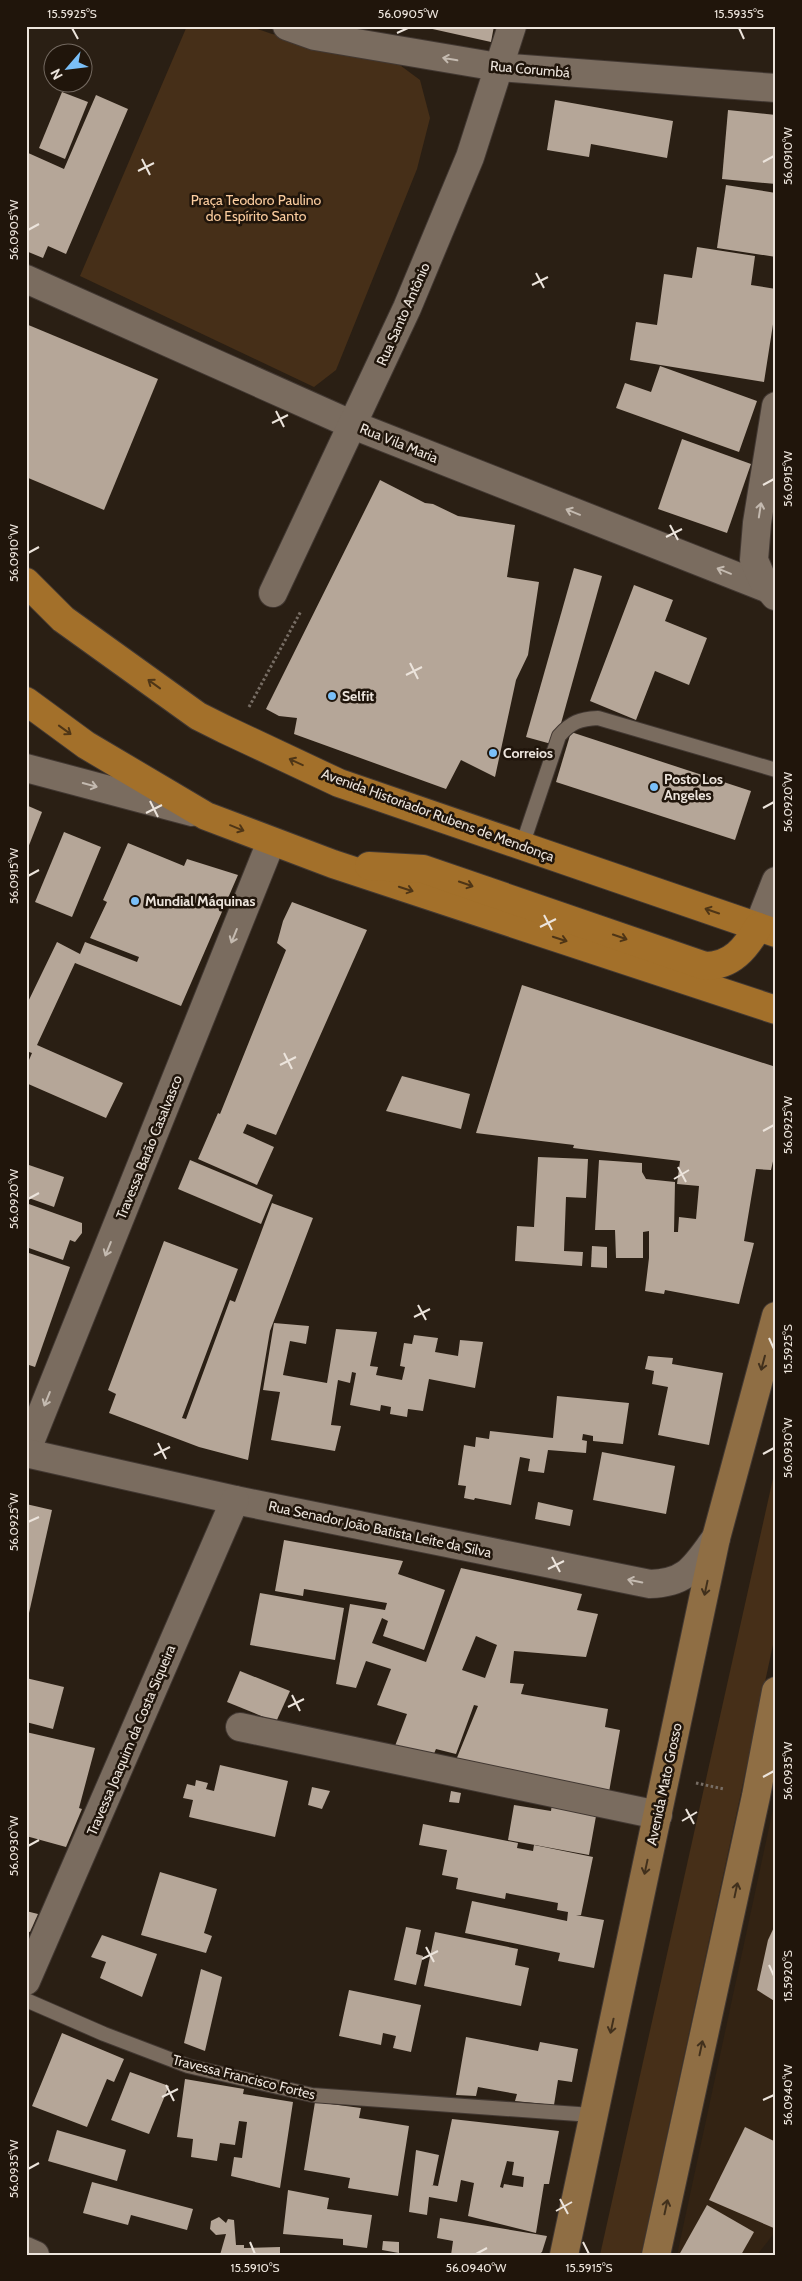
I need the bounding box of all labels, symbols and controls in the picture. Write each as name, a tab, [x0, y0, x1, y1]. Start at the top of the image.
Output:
text: 15.5925°S	[47, 6, 97, 21]
text: 56.0905°W	[378, 6, 439, 21]
text: 15.5935°S	[714, 6, 764, 21]
north arrow	[42, 42, 92, 92]
one-way arrow	[442, 54, 458, 64]
street label: Rua Corumbá	[489, 57, 571, 81]
text: N	[46, 66, 67, 83]
text: 56.0910°W	[780, 126, 795, 185]
park label: Praça Teodoro Paulino do Espírito Santo	[191, 191, 322, 225]
text: 56.0905°W	[6, 199, 21, 260]
street label: Rua Santo Antônio	[372, 259, 434, 368]
street label: Rua Vila Maria	[357, 419, 441, 467]
text: 56.0915°W	[780, 450, 795, 507]
one-way arrow	[755, 502, 765, 518]
one-way arrow	[566, 506, 581, 516]
text: 56.0910°W	[6, 523, 21, 582]
one-way arrow	[717, 566, 732, 575]
one-way arrow	[148, 679, 161, 690]
place label: Selfit	[342, 687, 374, 705]
marker: Selfit	[326, 690, 338, 702]
one-way arrow	[58, 725, 72, 735]
place label: Correios	[503, 744, 553, 762]
marker: Correios	[487, 747, 499, 759]
one-way arrow	[289, 757, 304, 767]
street label: Avenida Historiador Rubens de Mendonça	[319, 764, 557, 866]
place label: Posto Los Angeles	[664, 770, 723, 804]
text: 56.0920°W	[780, 771, 795, 832]
one-way arrow	[82, 781, 98, 790]
marker: Posto Los Angeles	[648, 781, 660, 793]
one-way arrow	[229, 824, 244, 833]
text: 56.0915°W	[6, 847, 21, 904]
one-way arrow	[458, 880, 474, 889]
one-way arrow	[398, 884, 414, 894]
place label: Mundial Máquinas	[145, 892, 255, 910]
marker: Mundial Máquinas	[129, 895, 141, 907]
one-way arrow	[705, 906, 720, 915]
one-way arrow	[228, 928, 237, 943]
one-way arrow	[612, 933, 628, 943]
one-way arrow	[552, 935, 568, 945]
street label: Travessa Barão Casalvasco	[112, 1072, 186, 1222]
text: 56.0925°W	[780, 1095, 795, 1154]
text: 56.0920°W	[6, 1168, 21, 1229]
one-way arrow	[103, 1241, 112, 1256]
text: 15.5925°S	[780, 1324, 795, 1374]
one-way arrow	[758, 1355, 767, 1371]
one-way arrow	[42, 1391, 51, 1407]
text: 56.0930°W	[780, 1417, 795, 1478]
text: 56.0925°W	[6, 1492, 21, 1551]
street label: Rua Senador João Batista Leite da Silva	[267, 1497, 493, 1562]
one-way arrow	[627, 1576, 643, 1586]
one-way arrow	[701, 1580, 710, 1596]
street label: Travessa Joaquim da Costa Siqueira	[83, 1642, 179, 1838]
street label: Avenida Mato Grosso	[642, 1721, 686, 1847]
text: 56.0935°W	[780, 1741, 795, 1800]
text: 56.0930°W	[6, 1815, 21, 1876]
one-way arrow	[641, 1859, 650, 1875]
one-way arrow	[732, 1882, 741, 1898]
text: 15.5920°S	[780, 1950, 795, 2002]
one-way arrow	[606, 2017, 616, 2033]
one-way arrow	[697, 2041, 706, 2057]
street label: Travessa Francisco Fortes	[171, 2051, 318, 2104]
text: 56.0940°W	[780, 2064, 795, 2125]
text: 56.0935°W	[6, 2139, 21, 2198]
one-way arrow	[662, 2200, 672, 2216]
text: 15.5910°S	[231, 2260, 280, 2275]
text: 56.0940°W	[446, 2260, 507, 2275]
text: 15.5915°S	[565, 2260, 613, 2275]

